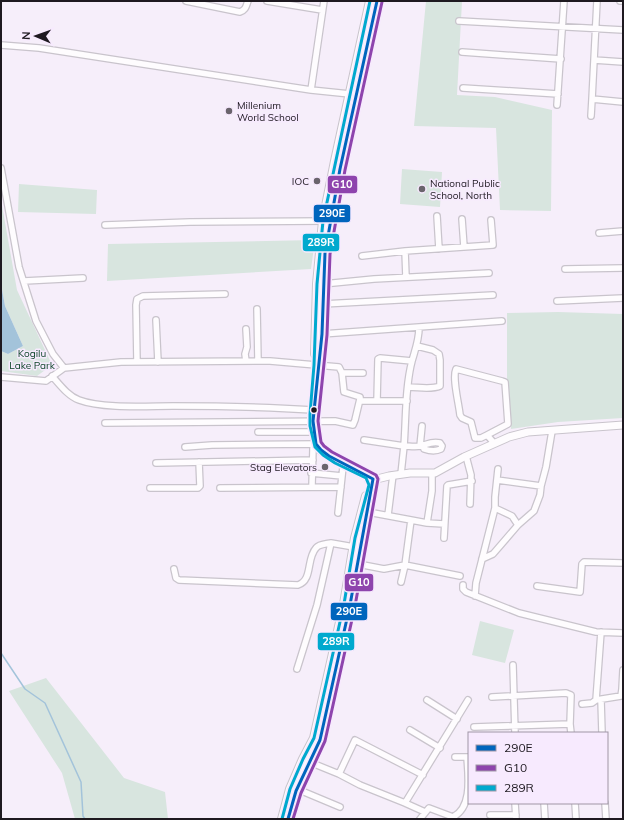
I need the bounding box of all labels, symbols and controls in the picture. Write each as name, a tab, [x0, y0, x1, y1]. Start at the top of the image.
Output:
north arrow	[16, 16, 56, 56]
text: N	[19, 31, 33, 40]
place label: Millenium World School	[237, 99, 299, 124]
marker: Millenium World School	[224, 106, 234, 116]
place label: IOC	[292, 175, 309, 188]
line badge: G10	[327, 175, 358, 194]
marker: IOC	[312, 176, 322, 186]
text: G10	[331, 177, 353, 191]
place label: National Public School, North	[430, 177, 500, 202]
marker: National Public School, North	[417, 184, 427, 194]
line badge: 290E	[313, 204, 351, 223]
text: 290E	[319, 206, 346, 220]
line badge: 289R	[302, 233, 340, 252]
text: 289R	[307, 235, 335, 249]
park label: Kogilu Lake Park	[9, 347, 56, 372]
unlabelled marker	[309, 405, 319, 415]
place label: Stag Elevators	[250, 461, 317, 474]
marker: Stag Elevators	[320, 462, 330, 472]
line badge: G10	[344, 573, 374, 592]
text: G10	[348, 575, 370, 589]
line badge: 290E	[330, 602, 368, 621]
text: 290E	[336, 604, 363, 618]
line badge: 289R	[317, 632, 355, 651]
text: 289R	[322, 634, 350, 648]
legend	[468, 732, 608, 804]
text: 290E	[504, 740, 533, 755]
text: G10	[504, 760, 527, 775]
text: 289R	[504, 780, 534, 795]

